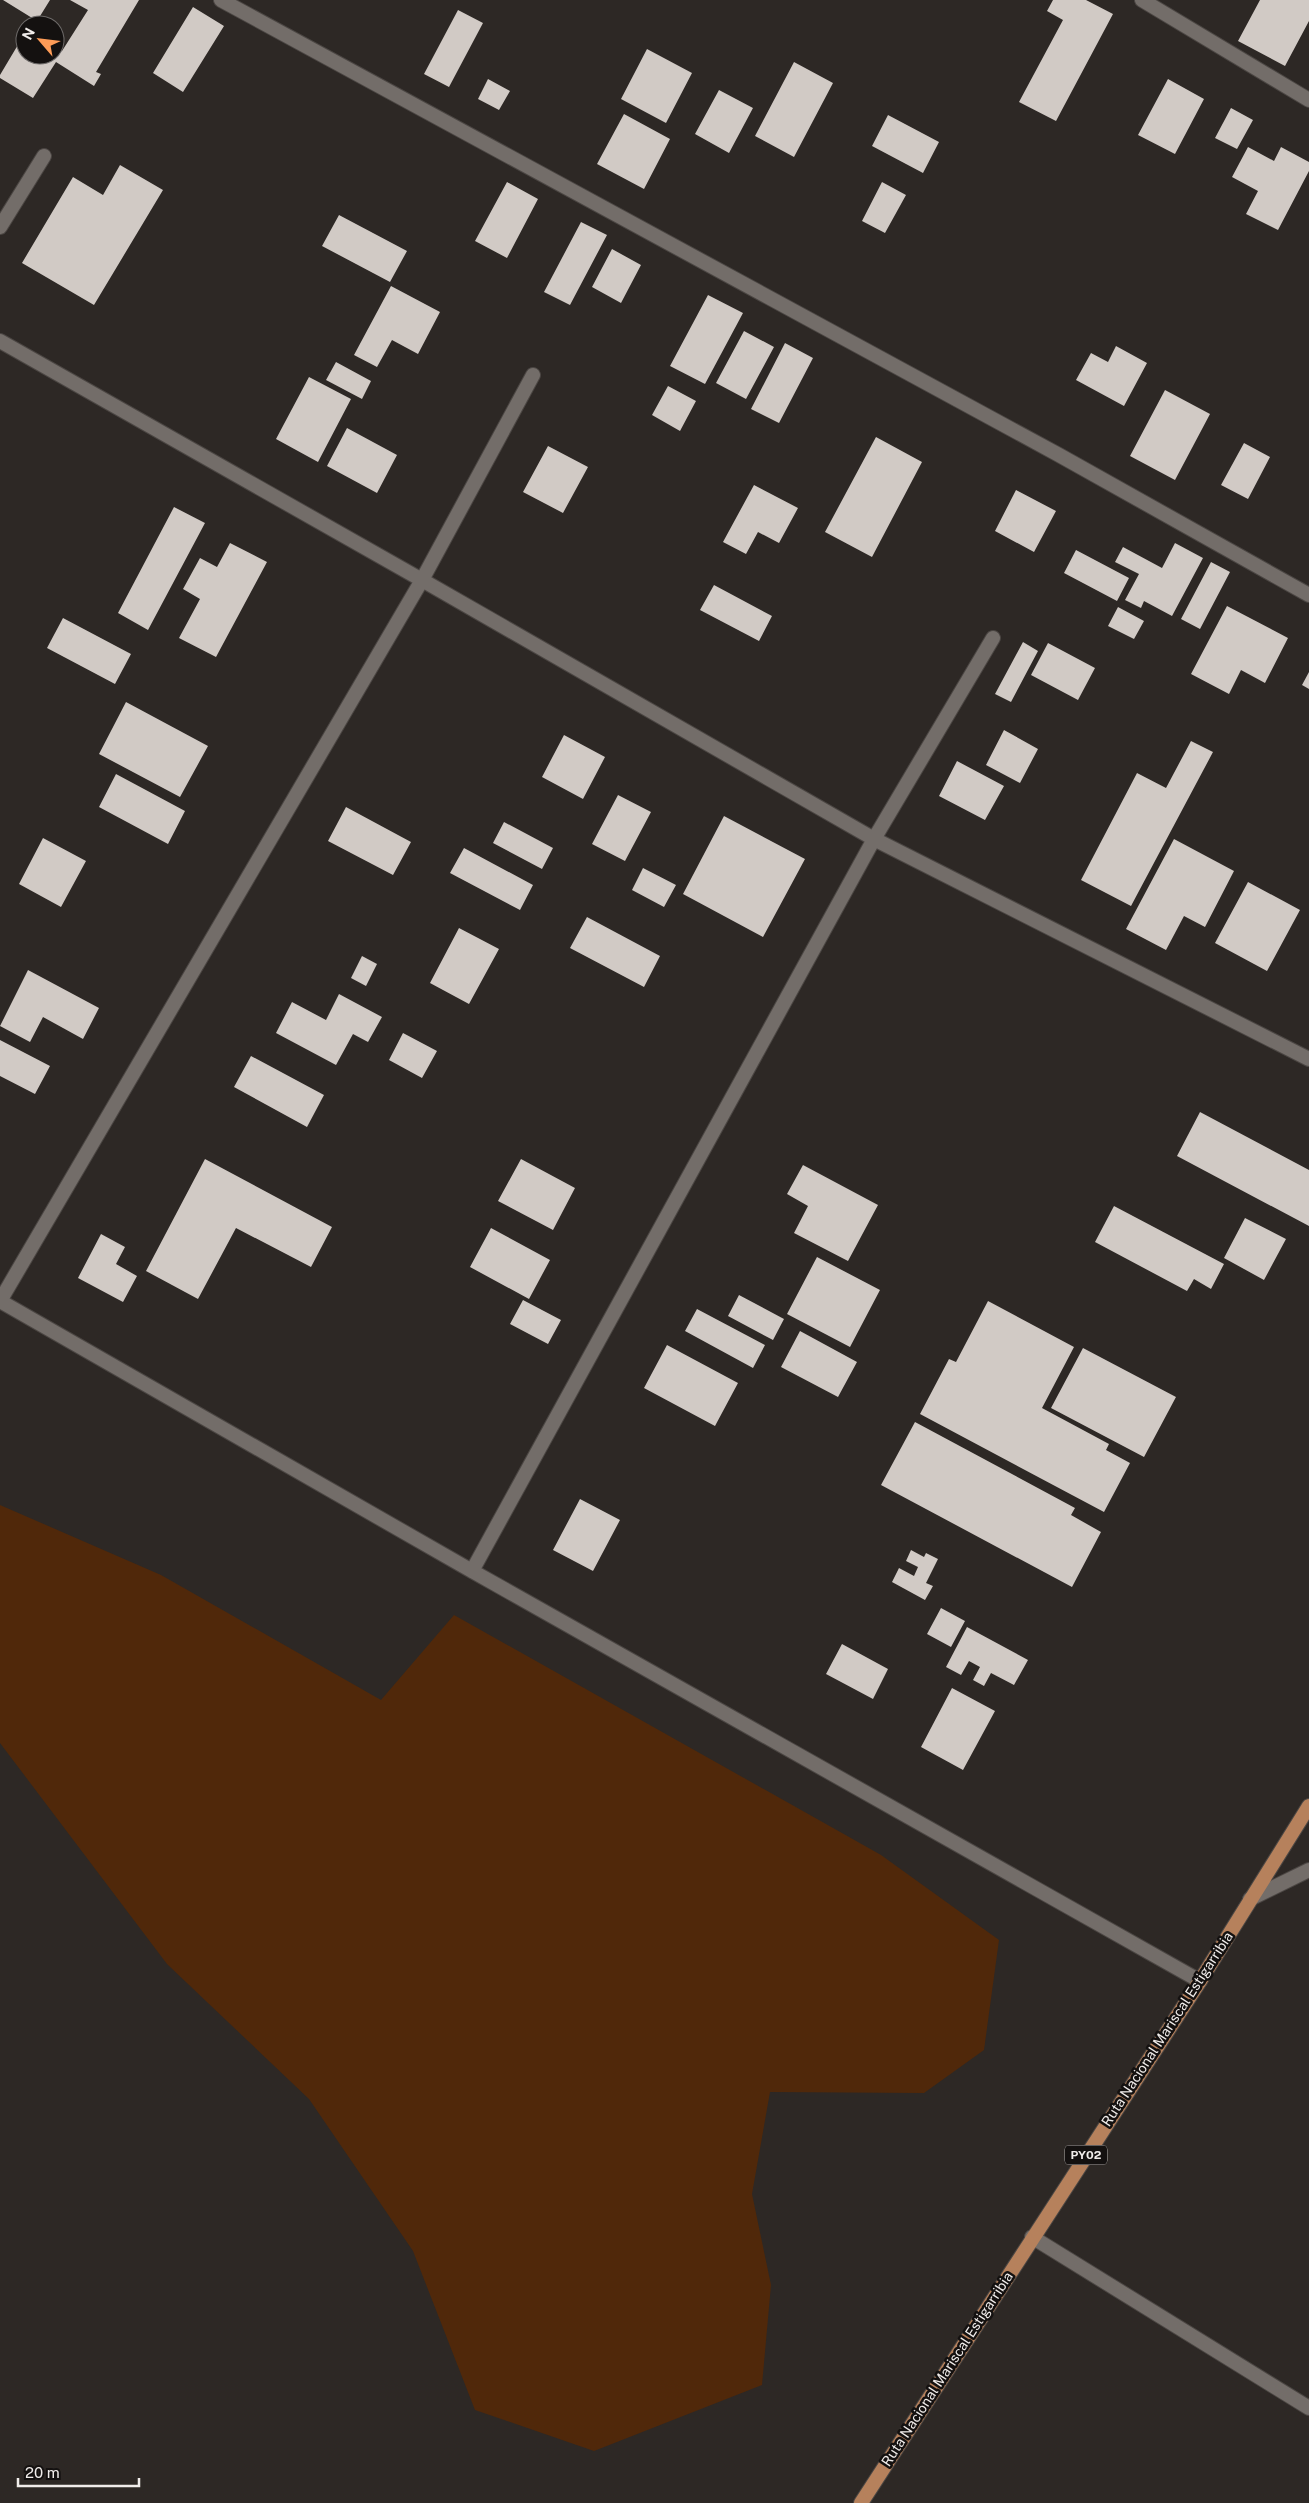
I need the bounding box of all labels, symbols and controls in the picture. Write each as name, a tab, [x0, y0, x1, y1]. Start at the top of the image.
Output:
north arrow	[15, 15, 65, 65]
text: N	[19, 25, 38, 42]
street label: Ruta Nacional Mariscal Estigarribia	[1098, 1929, 1236, 2129]
road number: PY02	[1065, 2146, 1107, 2164]
street label: Ruta Nacional Mariscal Estigarribia	[878, 2269, 1016, 2469]
scale bar	[18, 2456, 139, 2488]
text: 20 m	[25, 2464, 60, 2481]

